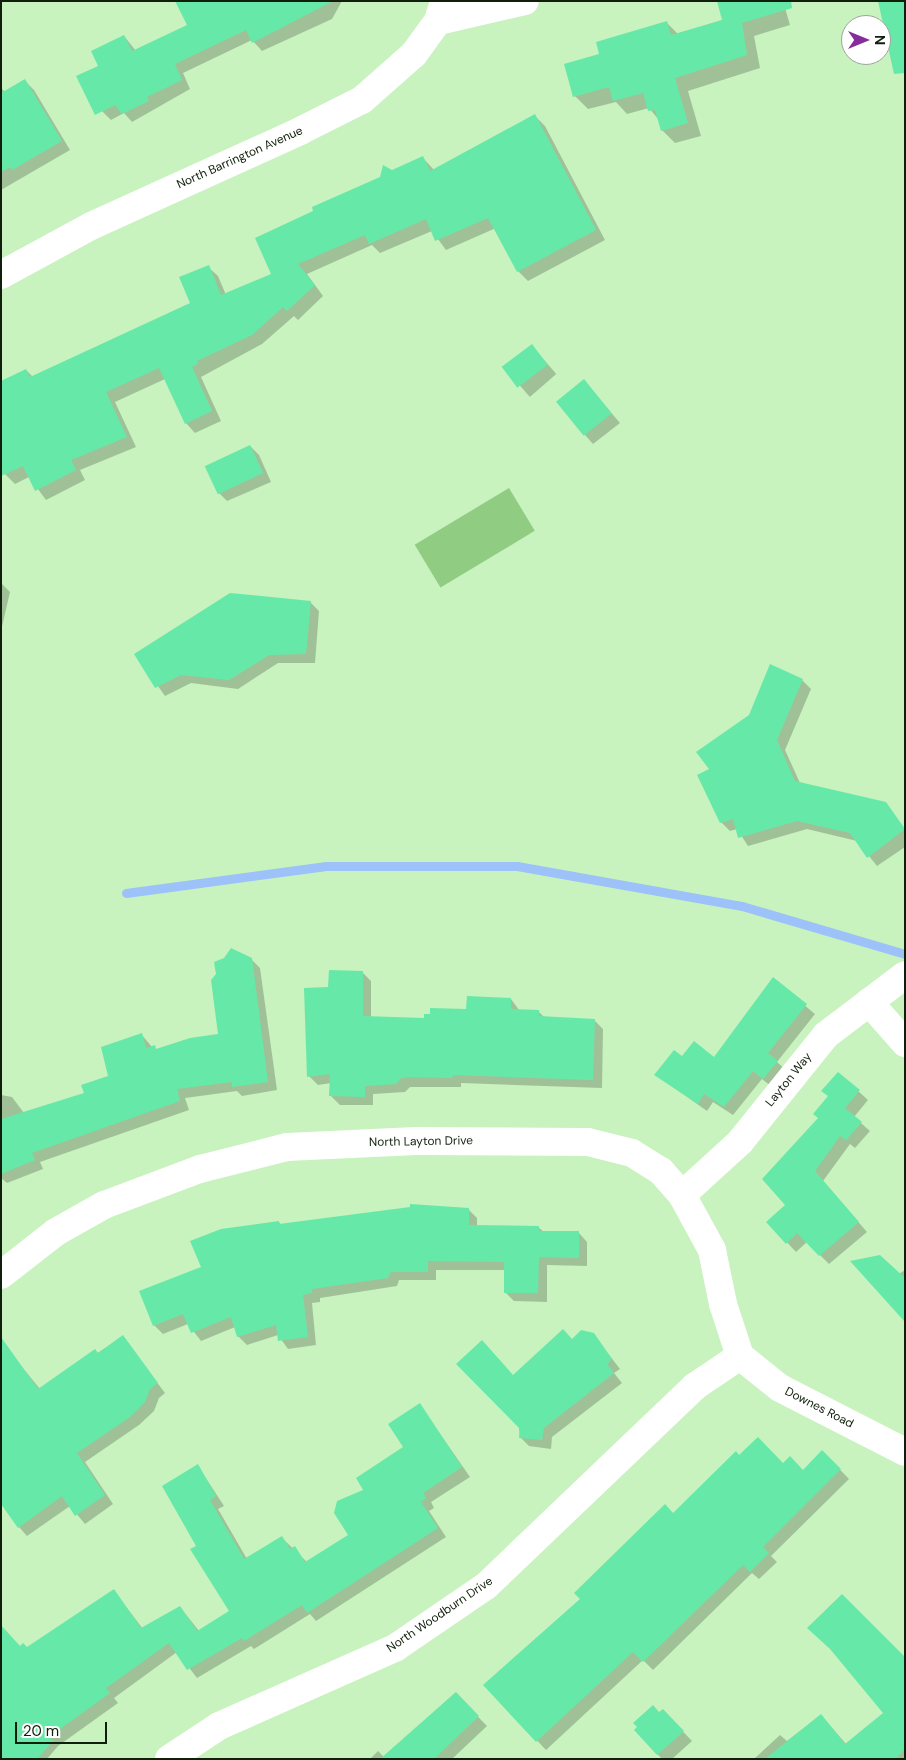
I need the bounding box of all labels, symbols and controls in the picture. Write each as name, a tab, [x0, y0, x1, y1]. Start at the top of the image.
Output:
north arrow	[841, 15, 891, 65]
text: N	[871, 35, 889, 45]
street label: North Barrington Avenue	[175, 124, 305, 192]
street label: Layton Way	[763, 1050, 815, 1110]
street label: North Layton Drive	[369, 1134, 473, 1150]
street label: Downes Road	[782, 1385, 856, 1431]
street label: North Woodburn Drive	[384, 1574, 496, 1656]
scale bar	[18, 1712, 110, 1744]
text: 20 m	[23, 1721, 59, 1741]

